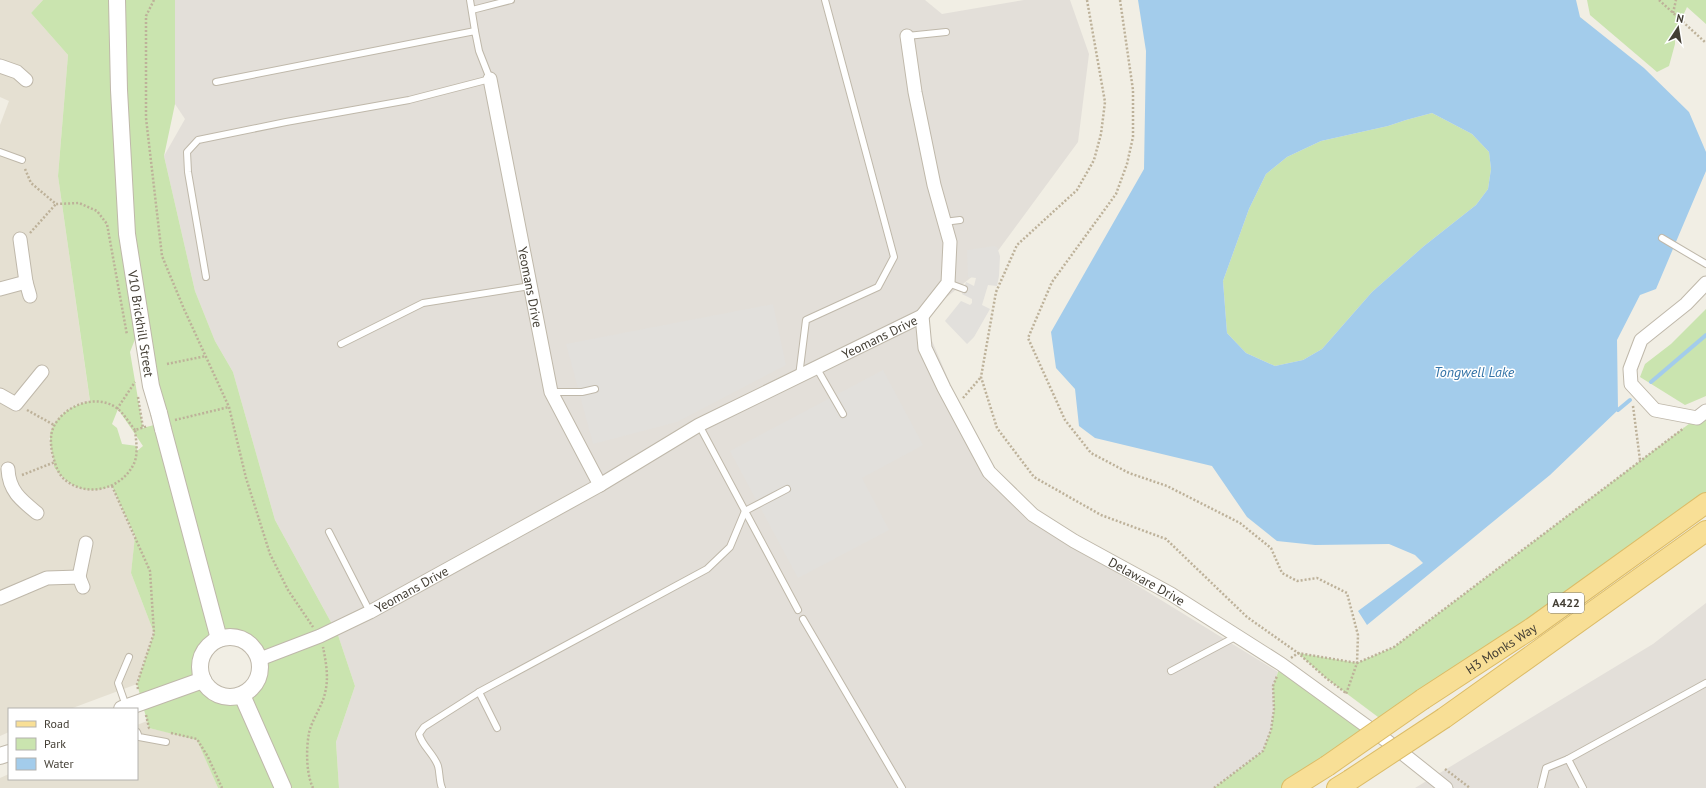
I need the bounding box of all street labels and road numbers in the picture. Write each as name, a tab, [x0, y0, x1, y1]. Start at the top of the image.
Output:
street label: Yeomans Drive	[514, 245, 546, 329]
street label: V10 Brickhill Street	[124, 268, 158, 379]
street label: Yeomans Drive	[839, 312, 920, 363]
street label: Delaware Drive	[1105, 553, 1188, 610]
street label: Yeomans Drive	[372, 562, 452, 617]
road number: A422	[1548, 593, 1584, 613]
street label: H3 Monks Way	[1462, 619, 1540, 678]

